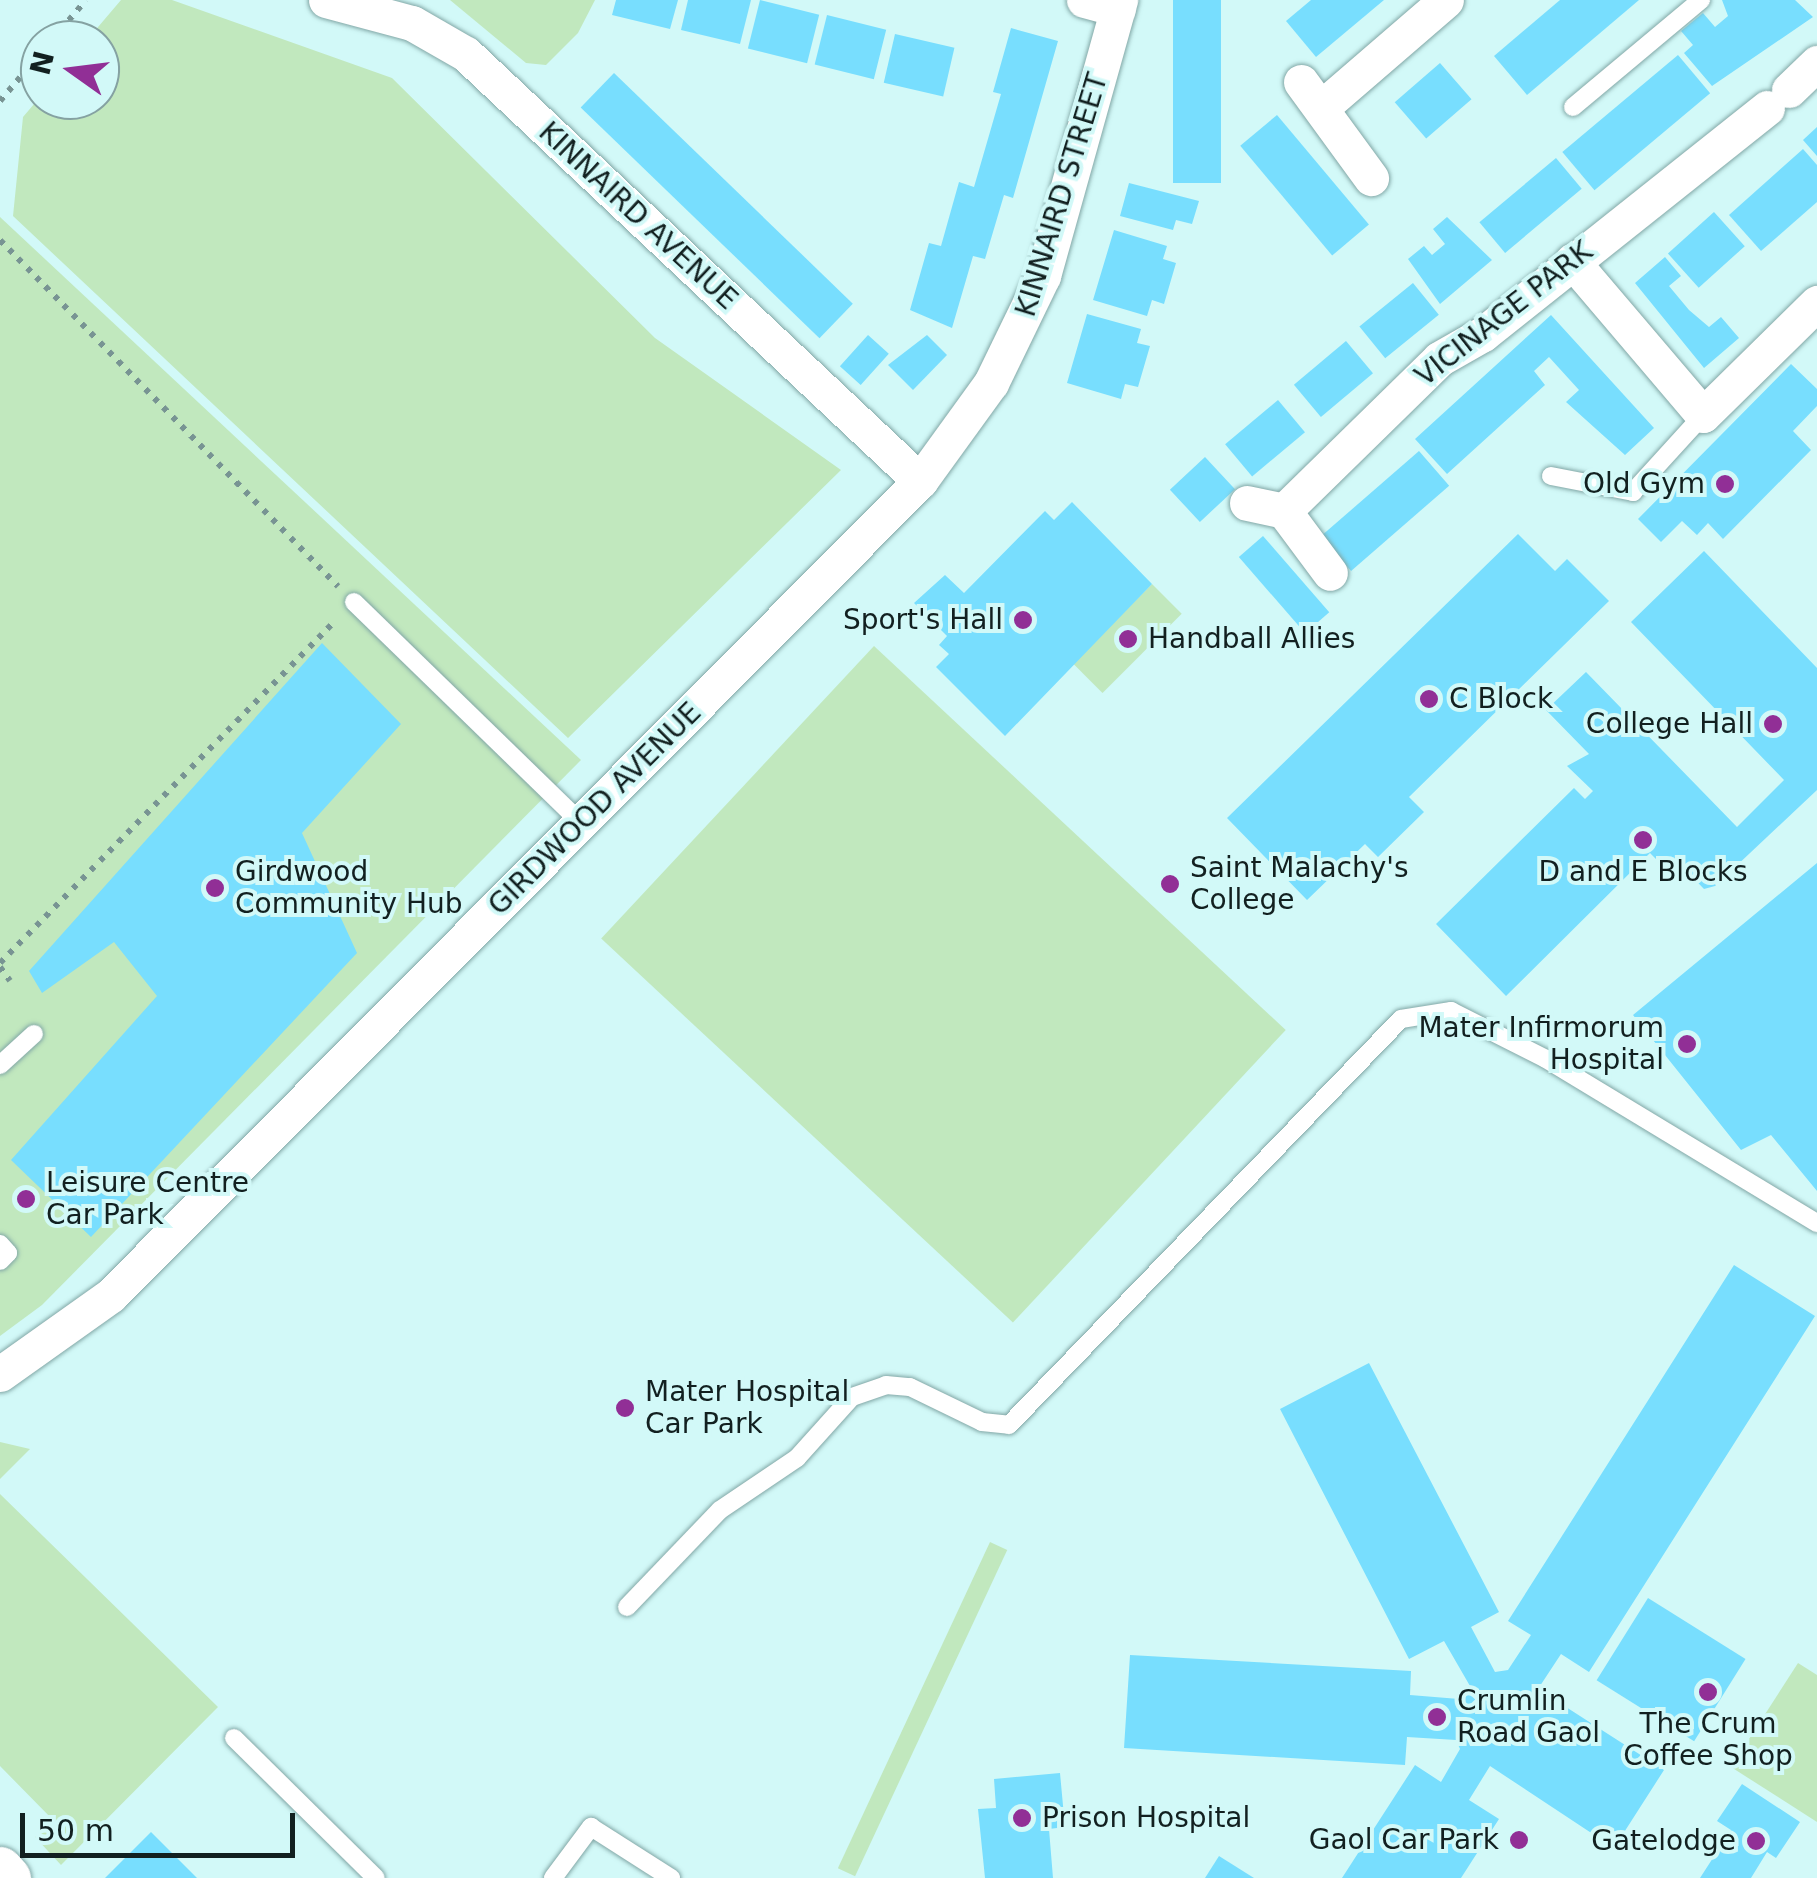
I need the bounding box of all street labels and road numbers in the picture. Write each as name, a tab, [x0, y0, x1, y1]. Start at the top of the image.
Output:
street label: KINNAIRD STREET	[1009, 69, 1115, 321]
street label: KINNAIRD AVENUE	[532, 115, 744, 317]
street label: VICINAGE PARK	[1409, 235, 1599, 393]
street label: GIRDWOOD AVENUE	[482, 696, 708, 922]

